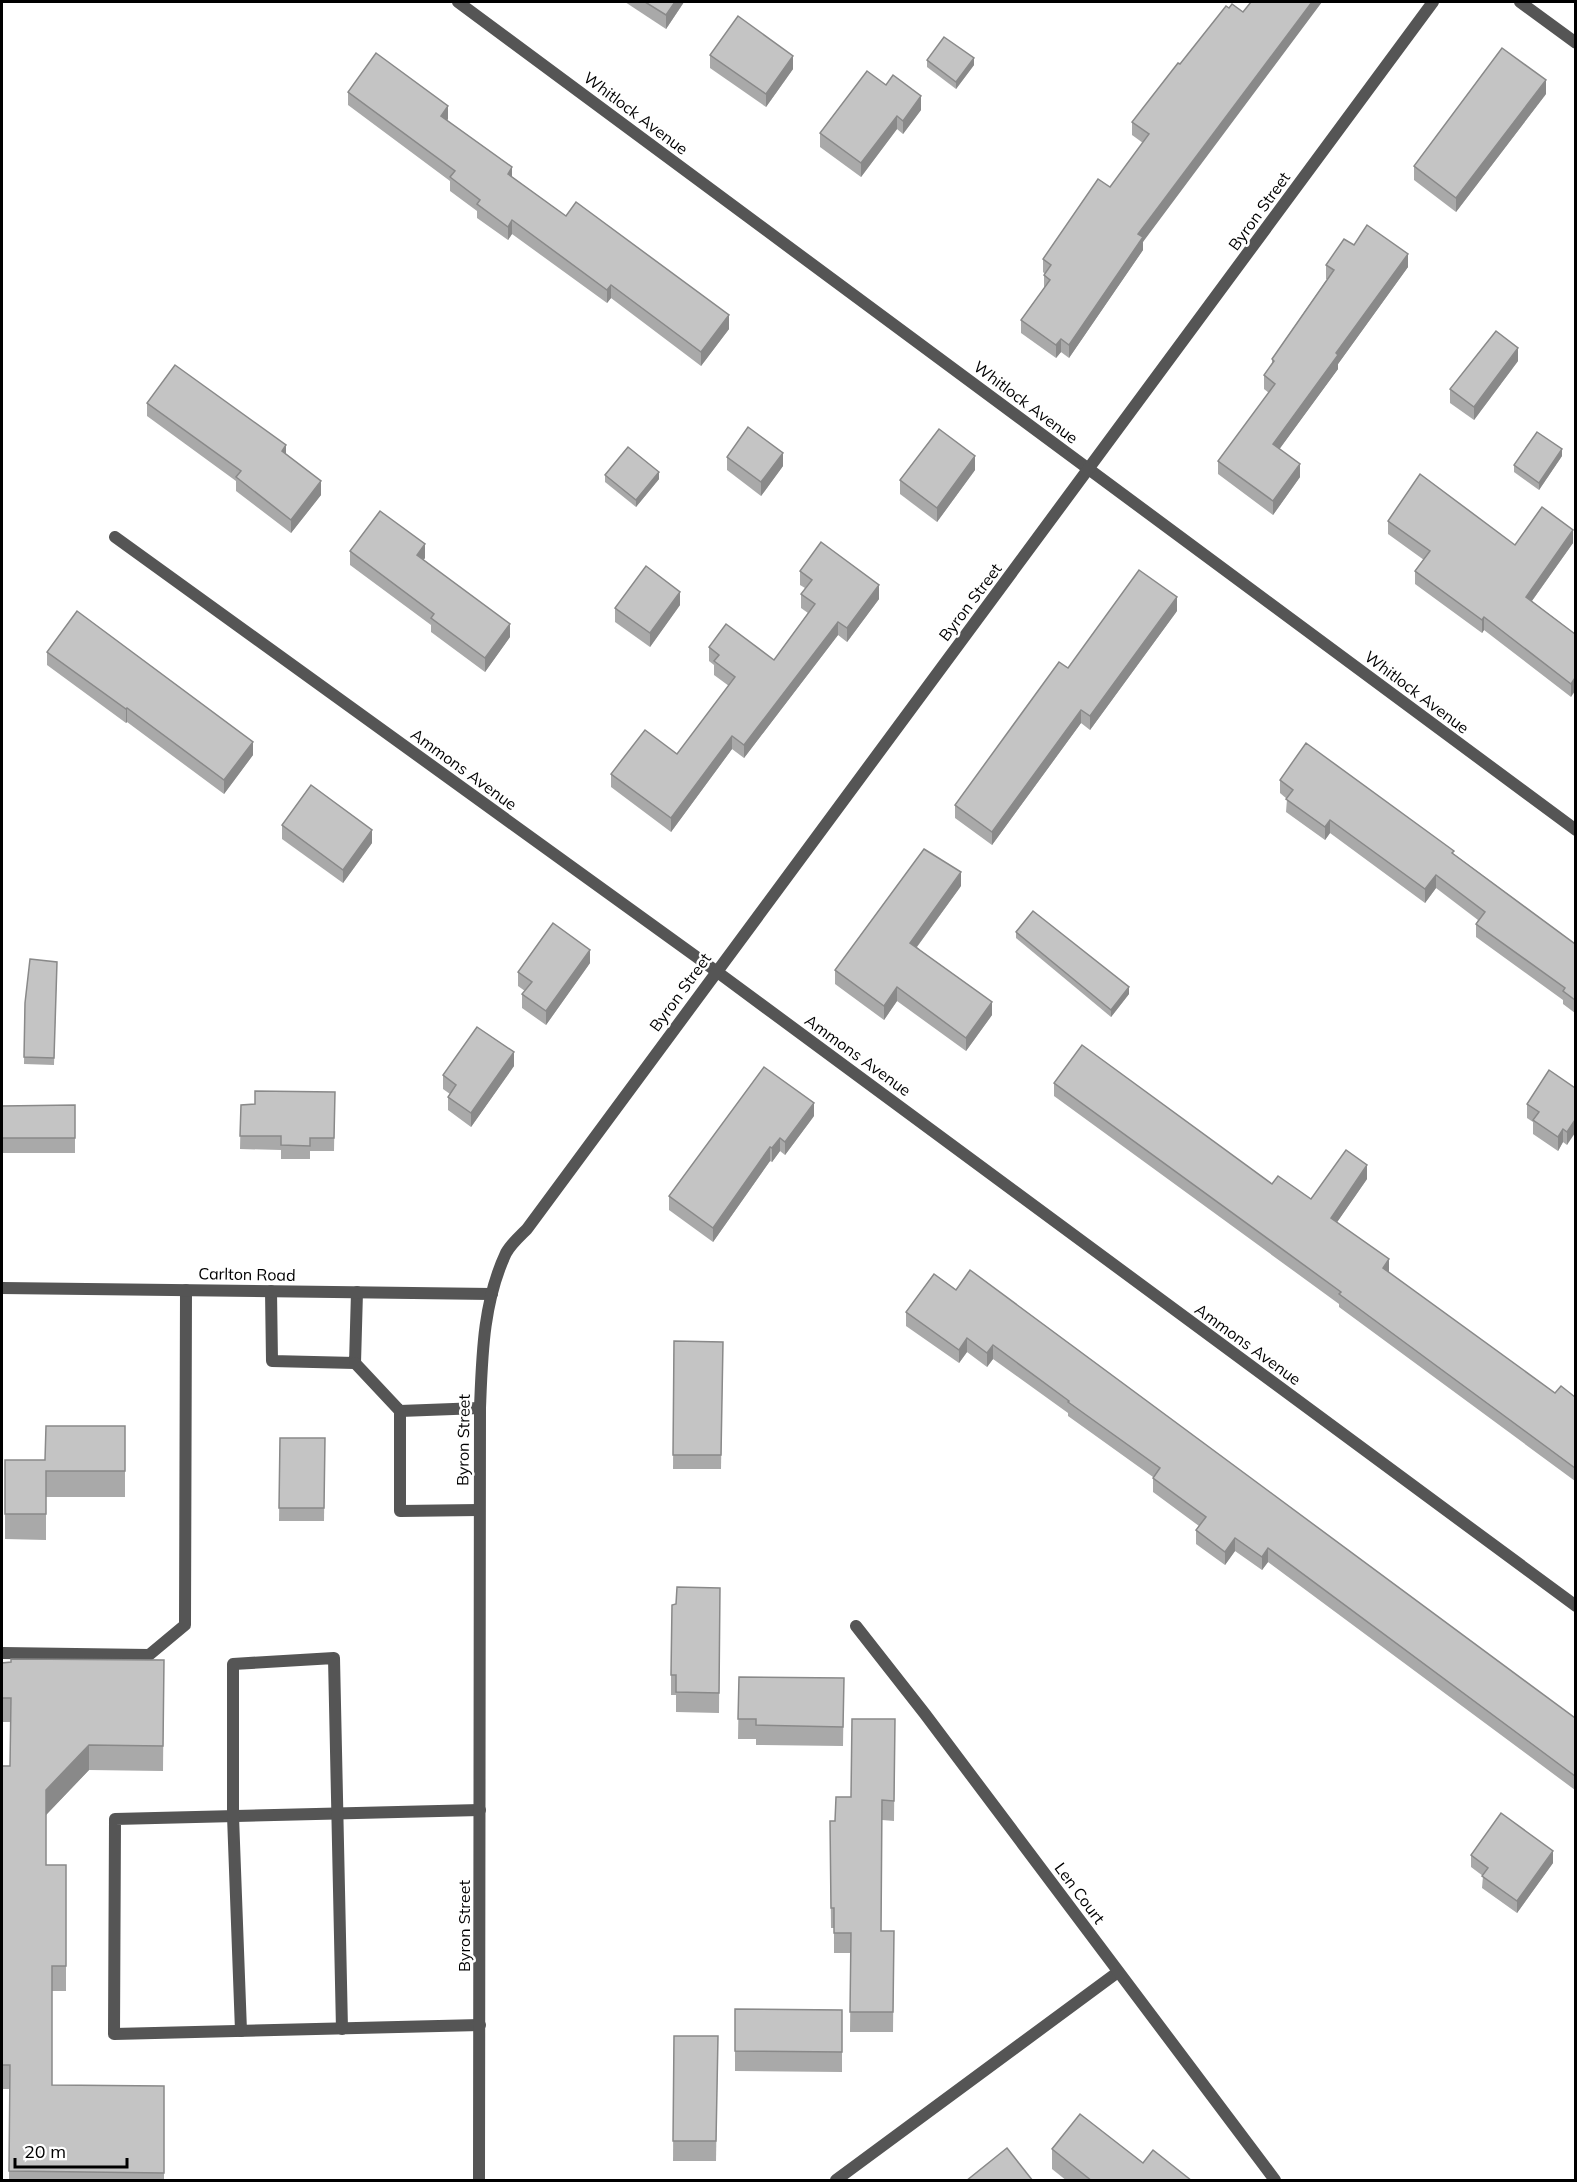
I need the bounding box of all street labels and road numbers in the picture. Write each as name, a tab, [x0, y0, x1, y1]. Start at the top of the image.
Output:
street label: Whitlock Avenue	[580, 67, 692, 159]
street label: Byron Street	[1224, 168, 1294, 254]
street label: Whitlock Avenue	[970, 356, 1082, 448]
street label: Byron Street	[934, 559, 1006, 645]
street label: Whitlock Avenue	[1361, 646, 1473, 738]
street label: Ammons Avenue	[407, 724, 521, 814]
street label: Byron Street	[645, 949, 715, 1035]
street label: Ammons Avenue	[801, 1010, 915, 1100]
street label: Carlton Road	[198, 1263, 296, 1285]
street label: Ammons Avenue	[1191, 1299, 1305, 1389]
street label: Byron Street	[452, 1393, 474, 1486]
street label: Len Court	[1051, 1858, 1110, 1928]
street label: Byron Street	[454, 1880, 474, 1972]

